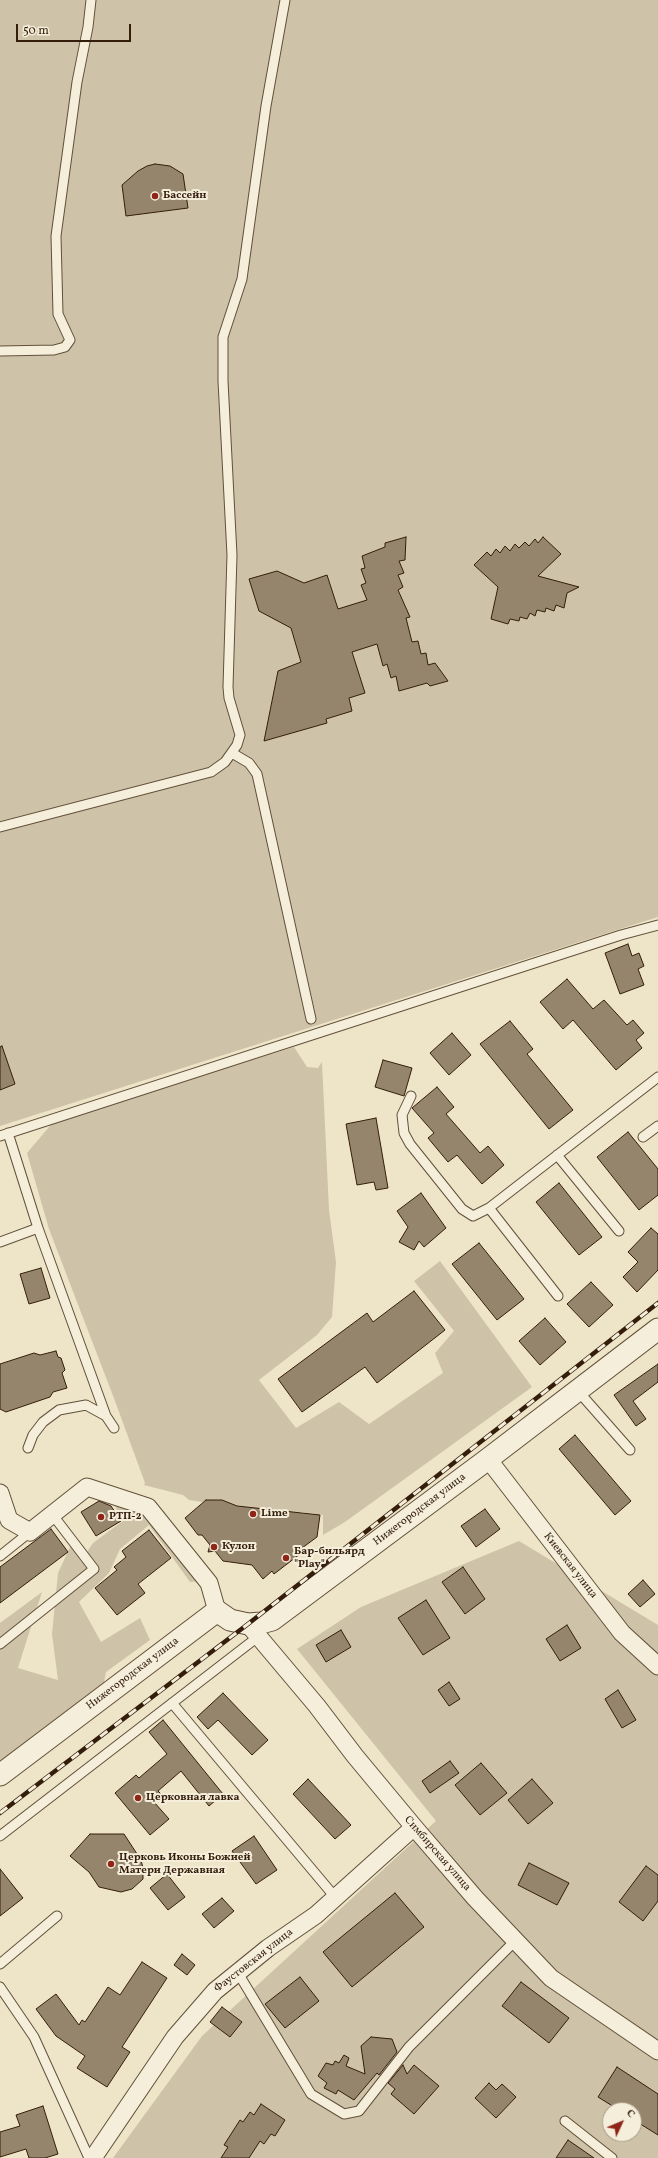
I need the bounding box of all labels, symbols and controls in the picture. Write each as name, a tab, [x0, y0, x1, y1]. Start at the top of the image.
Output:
scale bar	[18, 16, 133, 42]
text: 50 m	[23, 23, 49, 39]
place label: Бассейн	[163, 189, 206, 203]
marker: Бассейн	[150, 191, 160, 201]
street label: Нижегородская улица	[371, 1471, 469, 1549]
place label: Lime	[261, 1507, 288, 1521]
marker: Lime	[248, 1509, 258, 1519]
place label: РТП-2	[109, 1510, 141, 1524]
marker: РТП-2	[96, 1512, 106, 1522]
street label: Киевская улица	[540, 1531, 600, 1601]
place label: Кулон	[222, 1540, 255, 1554]
marker: Кулон	[209, 1542, 219, 1552]
place label: Бар-бильярд "Play"	[294, 1545, 365, 1571]
marker: Бар-бильярд "Play"	[281, 1553, 291, 1563]
street label: Нижегородская улица	[84, 1635, 182, 1713]
place label: Церковная лавка	[146, 1791, 239, 1805]
marker: Церковная лавка	[133, 1793, 143, 1803]
street label: Симбирская улица	[401, 1814, 473, 1894]
place label: Церковь Иконы Божией Матери Державная	[119, 1851, 251, 1877]
marker: Церковь Иконы Божией Матери Державная	[106, 1859, 116, 1869]
street label: Фаустовская улица	[212, 1926, 296, 1996]
north arrow	[602, 2102, 642, 2142]
text: С	[622, 2106, 638, 2122]

